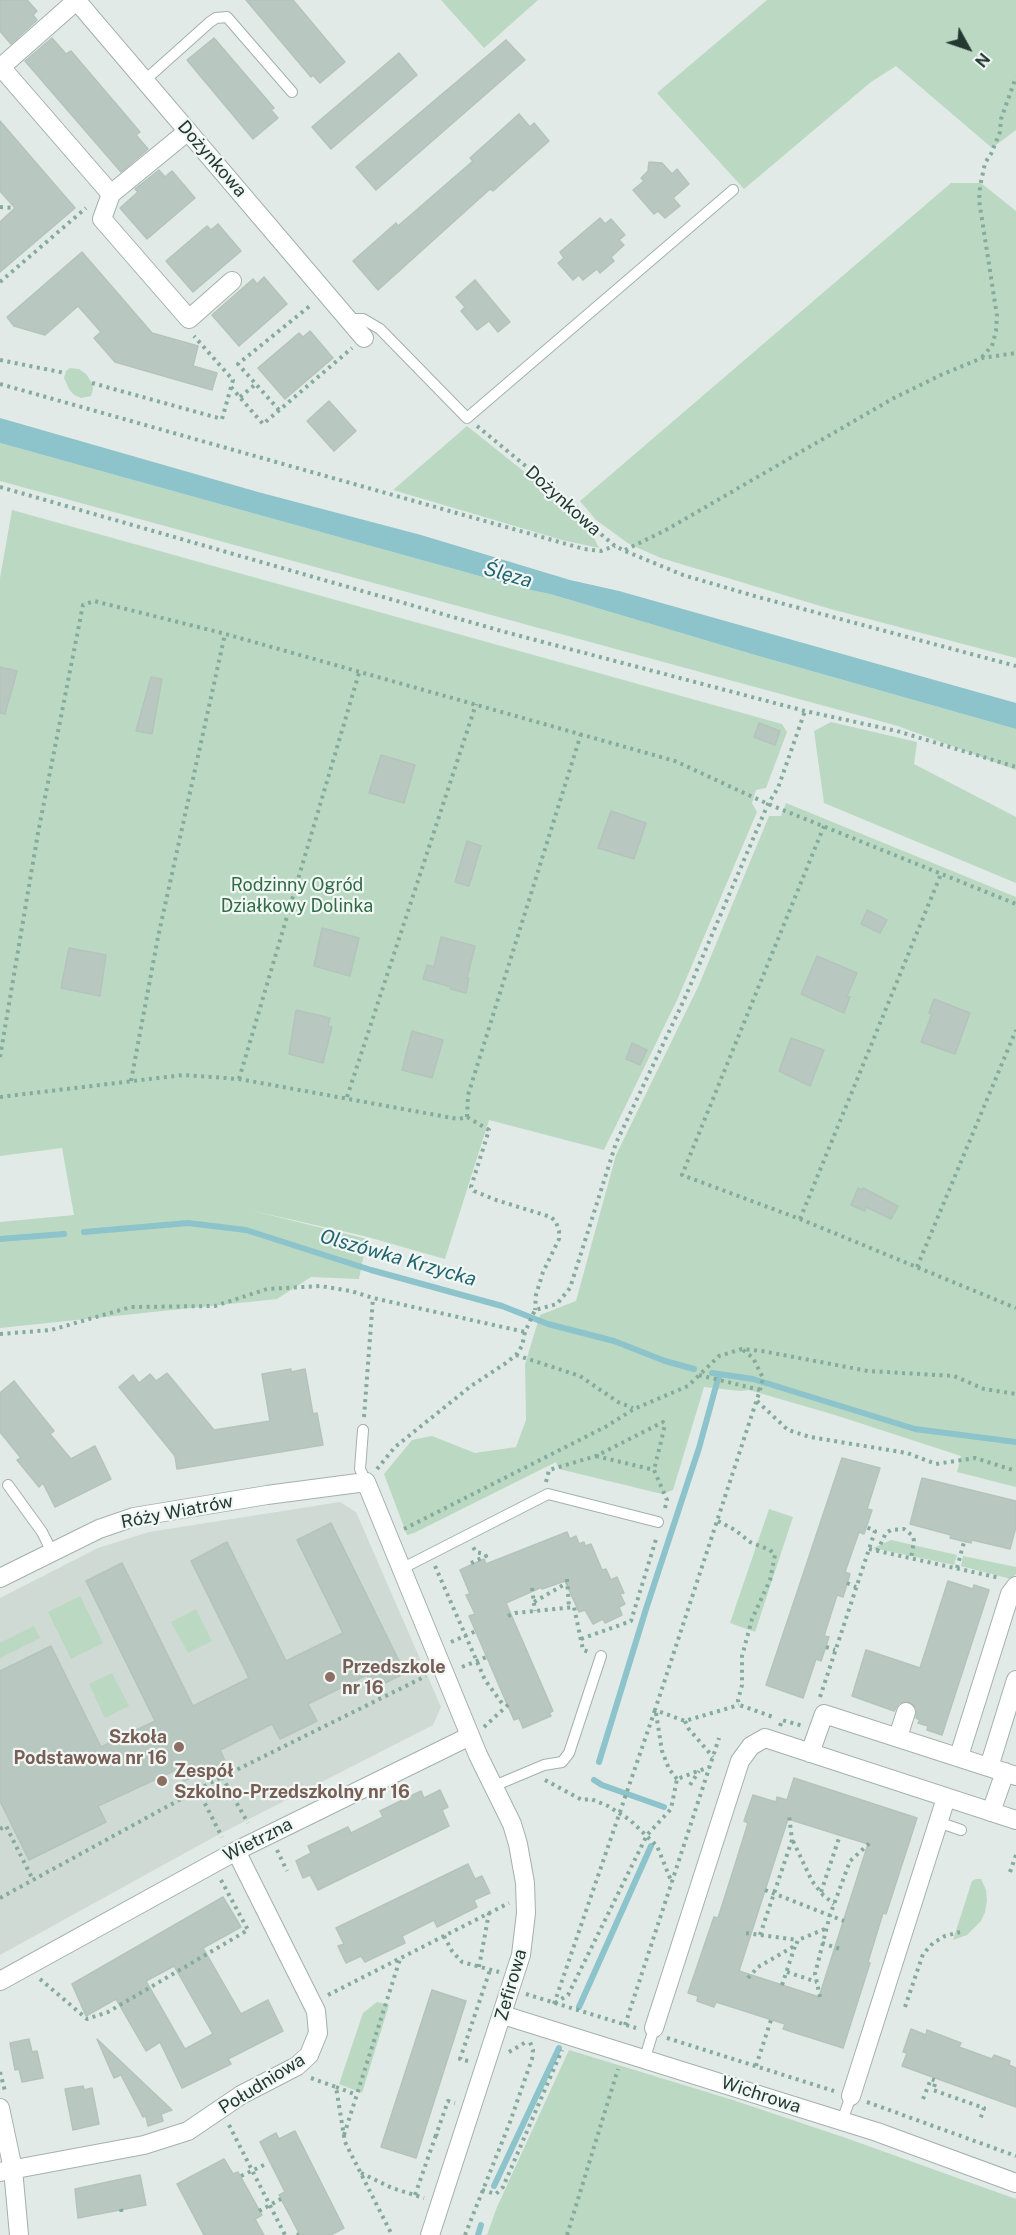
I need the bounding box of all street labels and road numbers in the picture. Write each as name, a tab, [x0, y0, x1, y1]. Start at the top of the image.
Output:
street label: Dożynkowa	[173, 116, 251, 202]
street label: Dożynkowa	[521, 461, 605, 541]
street label: Róży Wiatrów	[119, 1491, 235, 1533]
street label: Wietrzna	[220, 1813, 296, 1867]
street label: Zefirowa	[491, 1947, 531, 2023]
street label: Południowa	[215, 2049, 309, 2119]
street label: Wichrowa	[718, 2072, 804, 2118]

